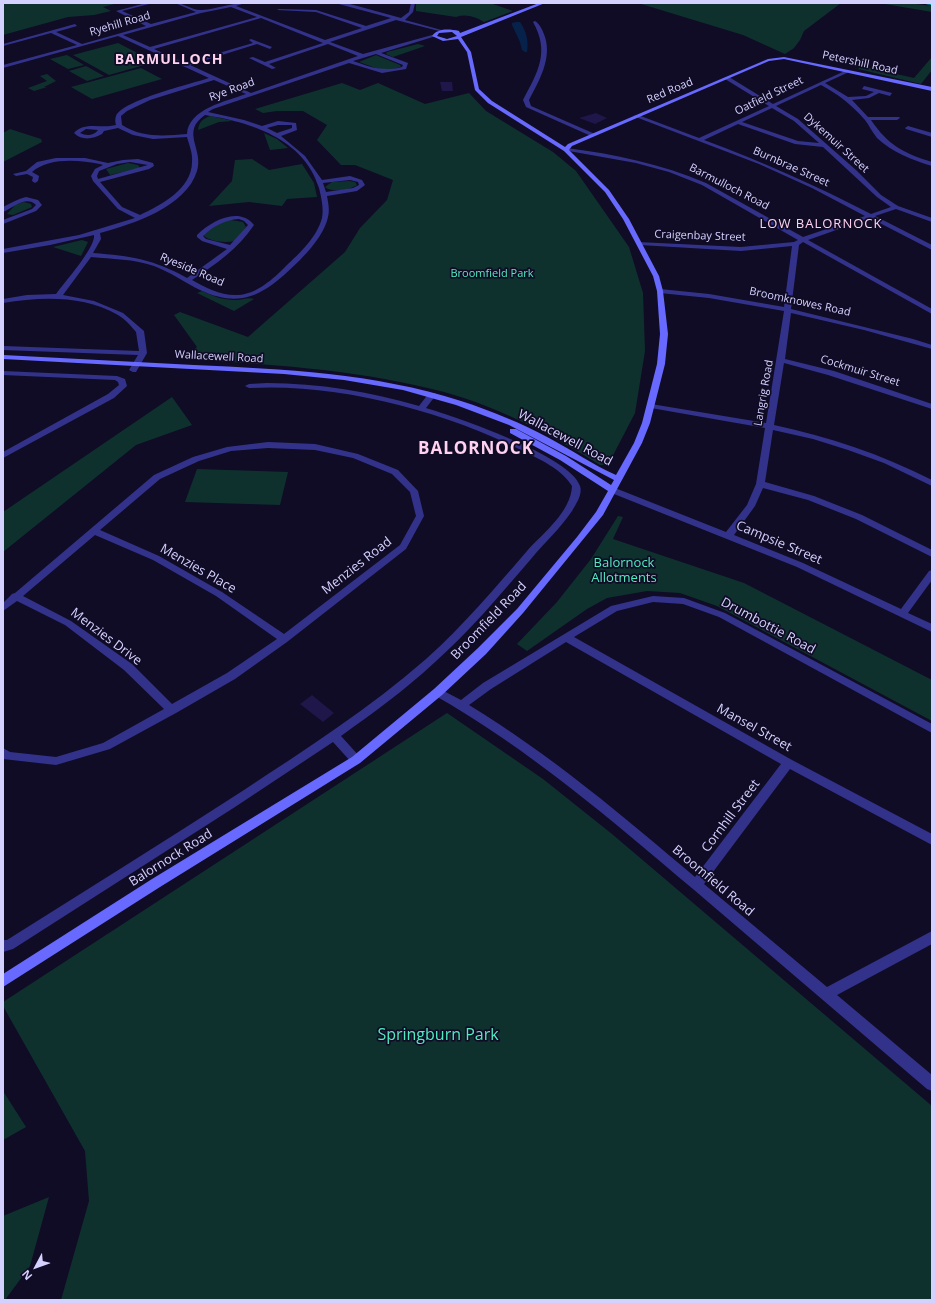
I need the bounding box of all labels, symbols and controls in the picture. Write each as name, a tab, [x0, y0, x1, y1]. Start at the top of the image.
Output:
street label: Ryehill Road	[88, 9, 152, 39]
street label: Petershill Road	[821, 49, 899, 77]
district label: BARMULLOCH	[115, 52, 223, 68]
street label: Oatfield Street	[733, 74, 805, 118]
street label: Red Road	[645, 75, 695, 107]
street label: Rye Road	[207, 76, 257, 104]
street label: Dykemuir Street	[801, 110, 871, 176]
street label: Burnbrae Street	[751, 144, 831, 190]
street label: Barmulloch Road	[687, 161, 771, 213]
district label: LOW BALORNOCK	[760, 216, 882, 232]
street label: Craigenbay Street	[654, 228, 746, 244]
street label: Ryeside Road	[158, 251, 226, 289]
park label: Broomfield Park	[450, 267, 534, 281]
street label: Broomknowes Road	[748, 285, 852, 319]
street label: Wallacewell Road	[174, 348, 264, 366]
street label: Cockmuir Street	[819, 353, 901, 389]
street label: Langrig Road	[752, 359, 776, 427]
street label: Wallacewell Road	[515, 406, 615, 470]
district label: BALORNOCK	[418, 439, 534, 459]
street label: Campsie Street	[734, 518, 824, 568]
street label: Menzies Road	[319, 534, 395, 598]
street label: Menzies Place	[157, 541, 239, 597]
park label: Balornock Allotments	[591, 555, 657, 586]
street label: Broomfield Road	[448, 579, 530, 663]
street label: Drumbottie Road	[718, 595, 818, 657]
street label: Menzies Drive	[67, 605, 145, 669]
street label: Mansel Street	[714, 701, 794, 755]
street label: Cornhill Street	[699, 777, 763, 855]
street label: Balornock Road	[126, 826, 216, 890]
street label: Broomfield Road	[669, 842, 757, 920]
park label: Springburn Park	[377, 1025, 499, 1045]
north arrow	[16, 1247, 56, 1287]
text: N	[18, 1267, 35, 1284]

